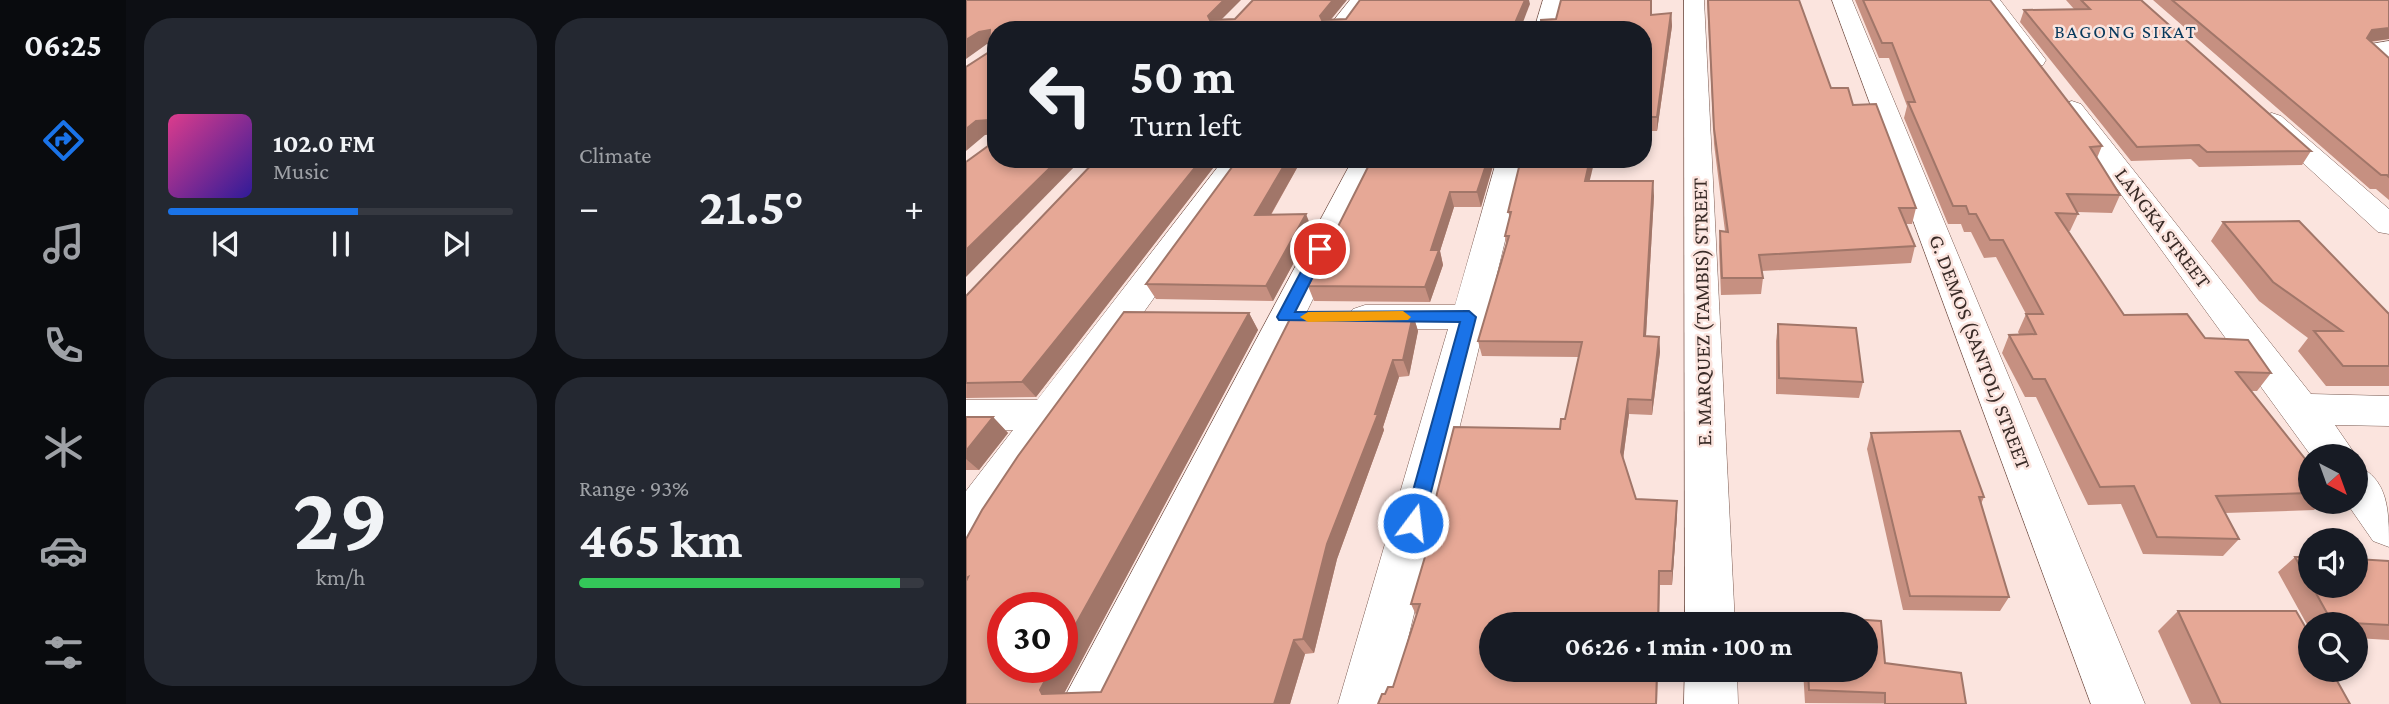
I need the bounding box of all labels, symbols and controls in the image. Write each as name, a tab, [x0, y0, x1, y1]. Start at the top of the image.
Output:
district label: BAGONG SIKAT	[2054, 21, 2198, 42]
text: 06:25	[24, 27, 102, 63]
icon: left	[1015, 49, 1106, 140]
text: 50 m	[1130, 49, 1235, 104]
text: Turn left	[1130, 107, 1241, 143]
icon: directions	[39, 116, 88, 165]
text: 102.0 FM	[273, 129, 375, 158]
text: Climate	[579, 142, 651, 168]
text: Music	[273, 158, 329, 184]
street label: LANGKA STREET	[2110, 163, 2216, 293]
text: 21.5°	[699, 177, 804, 235]
street label: E. MARQUEZ (TAMBIS) STREET	[1688, 177, 1716, 446]
text: −	[579, 186, 599, 228]
text: +	[904, 186, 924, 228]
icon: music	[39, 219, 88, 268]
pin	[1290, 219, 1350, 279]
icon: previous	[207, 225, 245, 263]
icon: pause	[322, 225, 360, 263]
icon: next	[437, 225, 475, 263]
icon: arrive	[1301, 230, 1339, 268]
street label: G. DEMOS (SANTOL) STREET	[1924, 231, 2036, 473]
icon: phone	[39, 321, 88, 370]
icon: climate	[39, 423, 88, 472]
north arrow	[2298, 444, 2368, 514]
map controls	[2298, 444, 2368, 682]
text: 29	[293, 467, 388, 569]
text: Range · 93%	[579, 475, 689, 501]
position arrow	[1376, 486, 1450, 560]
text: 465 km	[579, 510, 742, 568]
icon: car	[39, 526, 88, 575]
button: sound	[2298, 528, 2368, 598]
text: km/h	[316, 564, 365, 590]
speed limit sign: 30	[987, 592, 1078, 683]
button: search	[2298, 612, 2368, 682]
icon: filters	[39, 628, 88, 677]
text: 06:26 · 1 min · 100 m	[1565, 632, 1792, 661]

